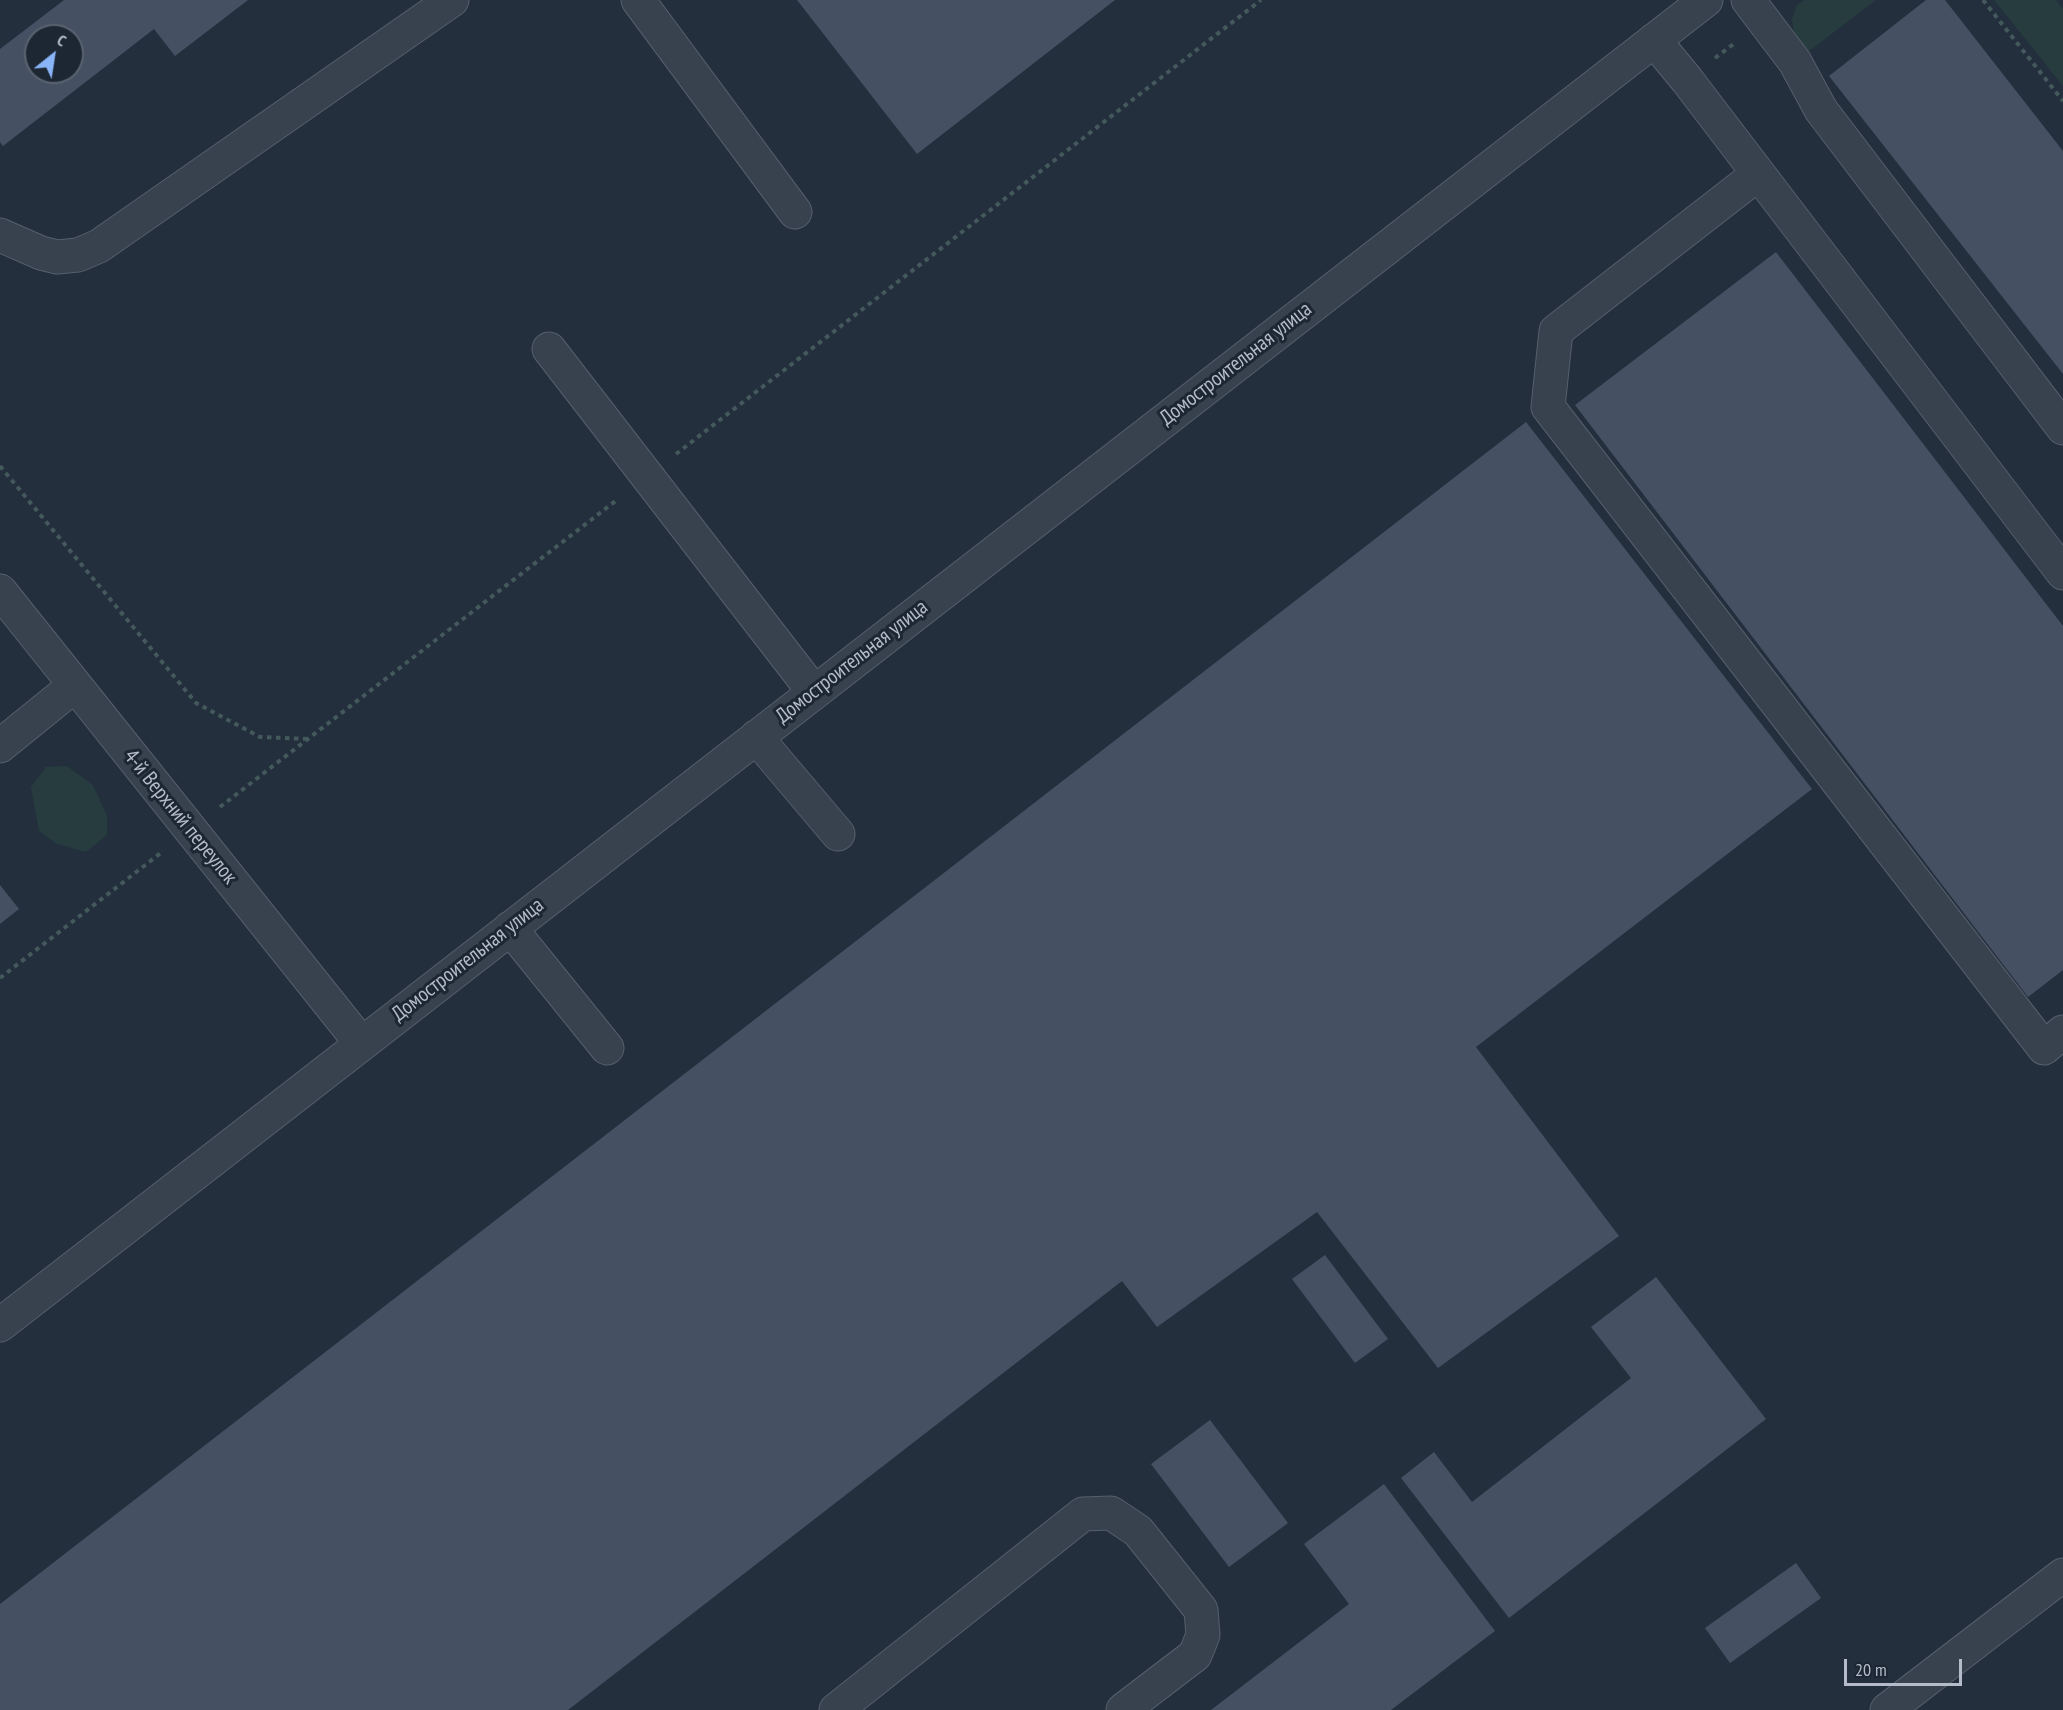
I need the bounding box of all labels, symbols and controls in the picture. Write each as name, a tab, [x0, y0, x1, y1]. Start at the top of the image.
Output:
north arrow	[24, 24, 84, 84]
text: С	[54, 30, 70, 51]
street label: Домостроительная улица	[1155, 297, 1317, 431]
street label: Домостроительная улица	[771, 595, 933, 729]
street label: 4-й Верхний переулок	[118, 745, 242, 889]
street label: Домостроительная улица	[387, 893, 549, 1027]
scale bar	[1847, 1647, 1966, 1685]
text: 20 m	[1855, 1658, 1887, 1681]

